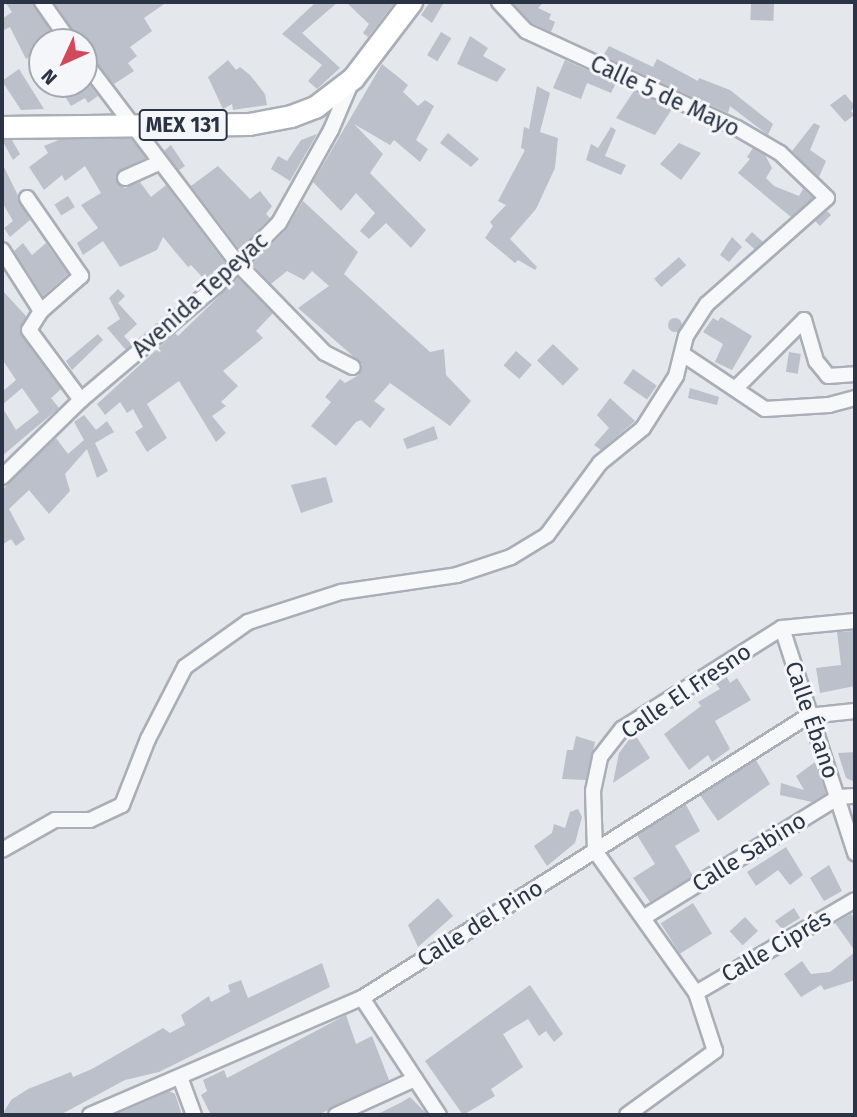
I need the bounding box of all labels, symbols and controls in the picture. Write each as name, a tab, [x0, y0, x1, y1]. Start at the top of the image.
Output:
north arrow	[28, 28, 98, 98]
street label: Calle 5 de Mayo	[586, 49, 744, 143]
text: N	[37, 64, 62, 89]
road number: MEX 131	[138, 108, 228, 142]
street label: Avenida Tepeyac	[126, 227, 274, 363]
street label: Calle El Fresno	[616, 637, 756, 745]
street label: Calle Ébano	[779, 658, 845, 782]
street label: Calle Sabino	[687, 806, 811, 898]
street label: Calle del Pino	[412, 873, 548, 973]
street label: Calle Ciprés	[717, 904, 835, 988]

